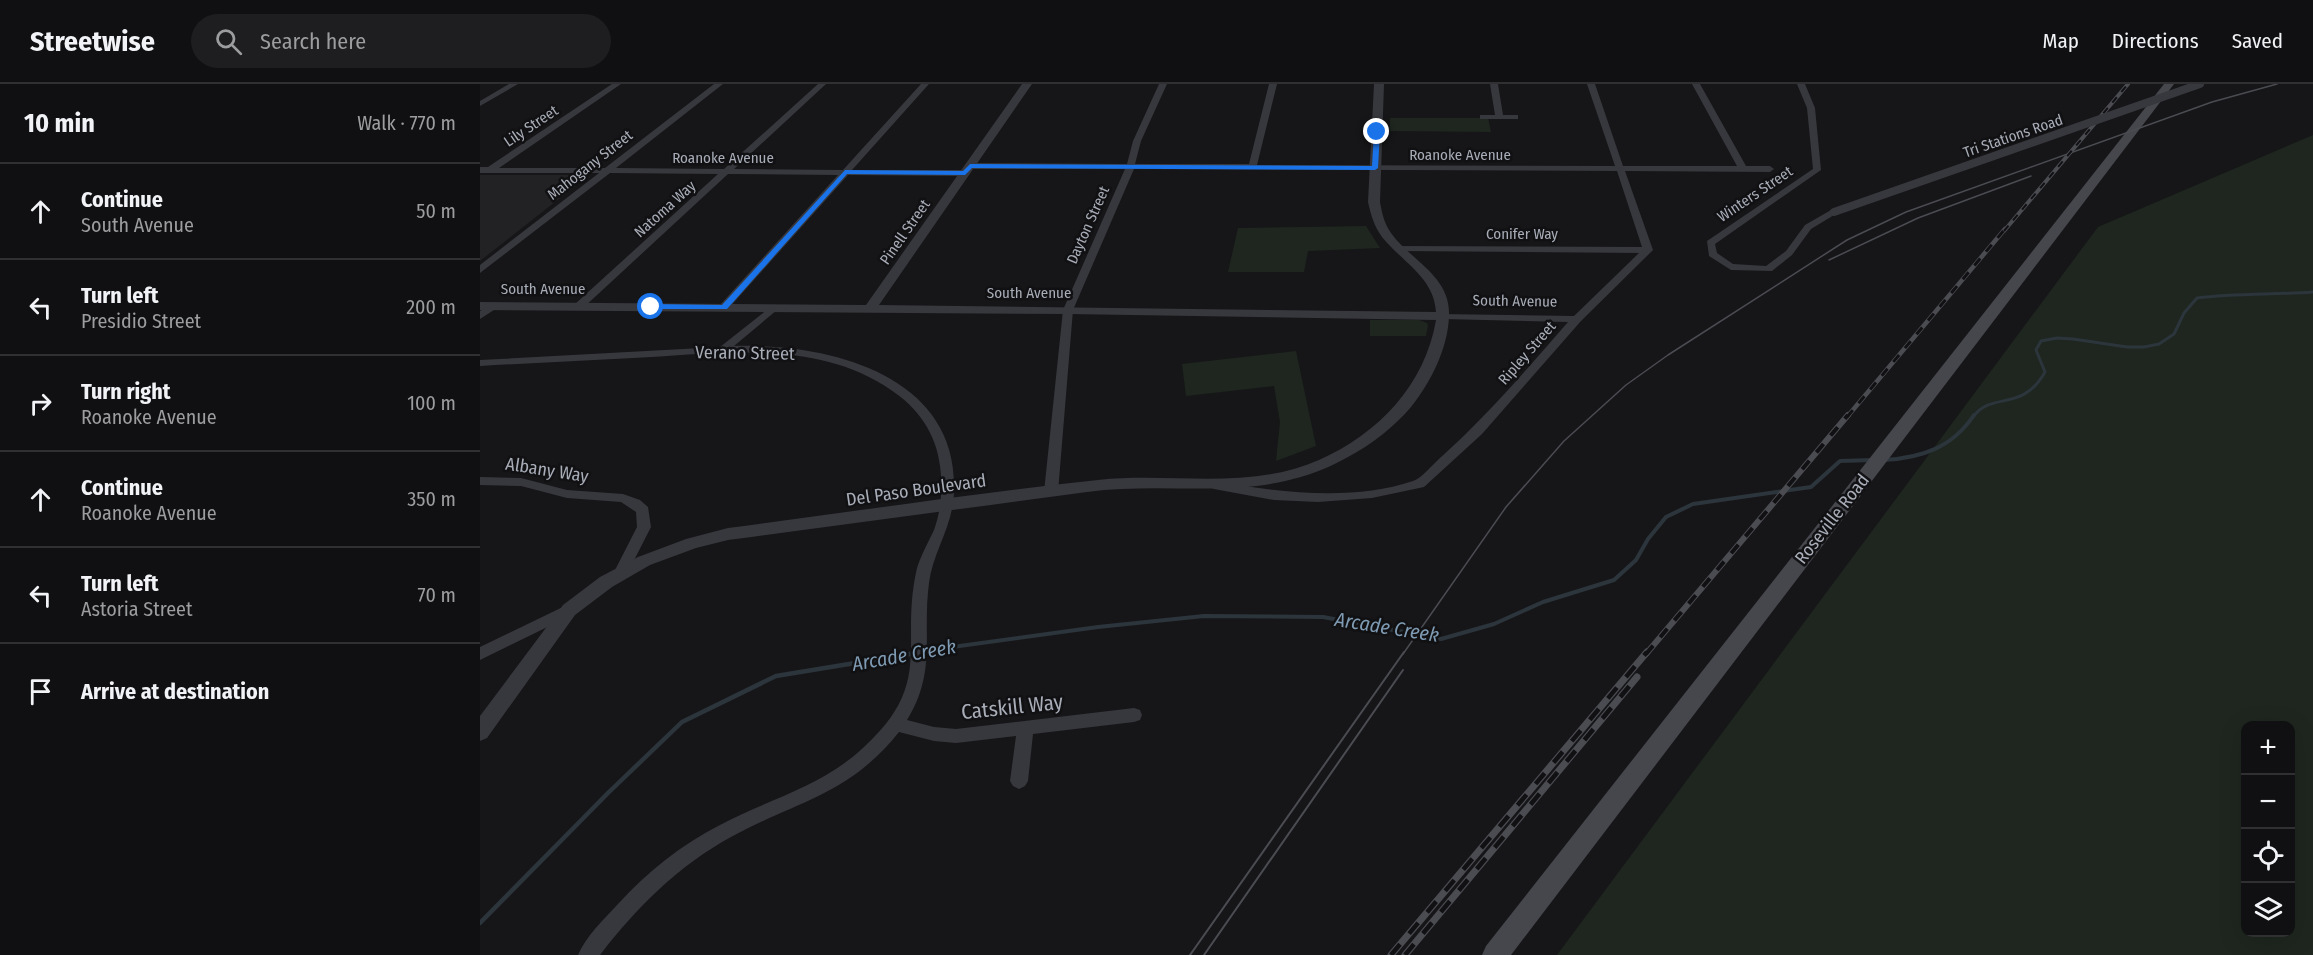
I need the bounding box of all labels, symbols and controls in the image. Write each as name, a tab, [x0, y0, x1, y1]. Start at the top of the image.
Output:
search box	[191, 14, 611, 68]
text: Streetwise	[30, 25, 155, 58]
icon: search	[212, 25, 245, 58]
text: Search here	[260, 28, 366, 55]
text: Map	[2042, 28, 2079, 54]
text: Directions	[2112, 28, 2199, 54]
text: Saved	[2232, 28, 2283, 54]
street label: Lily Street	[501, 101, 562, 151]
text: 10 min	[24, 108, 95, 139]
text: Walk · 770 m	[357, 111, 456, 135]
street label: Tri Stations Road	[1961, 111, 2065, 161]
route end	[1363, 118, 1389, 144]
street label: Mahogany Street	[544, 126, 636, 204]
street label: Roanoke Avenue	[1409, 146, 1511, 164]
street label: Roanoke Avenue	[672, 149, 774, 167]
street label: Winters Street	[1714, 162, 1796, 226]
street label: Natoma Way	[631, 177, 700, 241]
street label: Dayton Street	[1063, 183, 1113, 267]
text: Continue	[81, 186, 163, 213]
icon: ahead	[24, 195, 57, 228]
street label: Pinell Street	[876, 196, 934, 268]
text: 50 m	[416, 199, 456, 223]
text: South Avenue	[81, 213, 194, 237]
street label: Conifer Way	[1486, 225, 1558, 243]
street label: South Avenue	[501, 280, 585, 298]
text: Turn left	[81, 282, 159, 309]
street label: South Avenue	[987, 284, 1071, 302]
icon: left	[24, 291, 57, 324]
street label: South Avenue	[1473, 291, 1557, 311]
route start	[637, 293, 663, 319]
text: 200 m	[406, 295, 456, 319]
text: Presidio Street	[81, 309, 201, 333]
street label: Ripley Street	[1495, 317, 1560, 388]
street label: Verano Street	[695, 341, 795, 365]
text: Turn right	[81, 378, 170, 405]
icon: right	[24, 387, 57, 420]
text: 100 m	[407, 391, 456, 415]
text: Roanoke Avenue	[81, 405, 217, 429]
street label: Albany Way	[504, 453, 590, 487]
street label: Del Paso Boulevard	[845, 469, 987, 511]
street label: Roseville Road	[1790, 470, 1874, 568]
text: Continue	[81, 474, 163, 501]
icon: ahead	[24, 483, 57, 516]
text: 350 m	[407, 487, 456, 511]
text: Roanoke Avenue	[81, 501, 217, 525]
text: Turn left	[81, 570, 159, 597]
icon: left	[24, 579, 57, 612]
text: 70 m	[418, 583, 456, 607]
text: Astoria Street	[81, 597, 193, 621]
water label: Arcade Creek	[1332, 607, 1441, 647]
water label: Arcade Creek	[849, 634, 958, 676]
icon: arrive	[24, 675, 57, 708]
text: Arrive at destination	[81, 678, 269, 705]
street label: Catskill Way	[960, 689, 1065, 725]
map controls	[2241, 721, 2295, 937]
button: +	[2241, 721, 2295, 775]
button: −	[2241, 775, 2295, 829]
button: locate	[2241, 829, 2295, 883]
button: layers	[2241, 883, 2295, 937]

